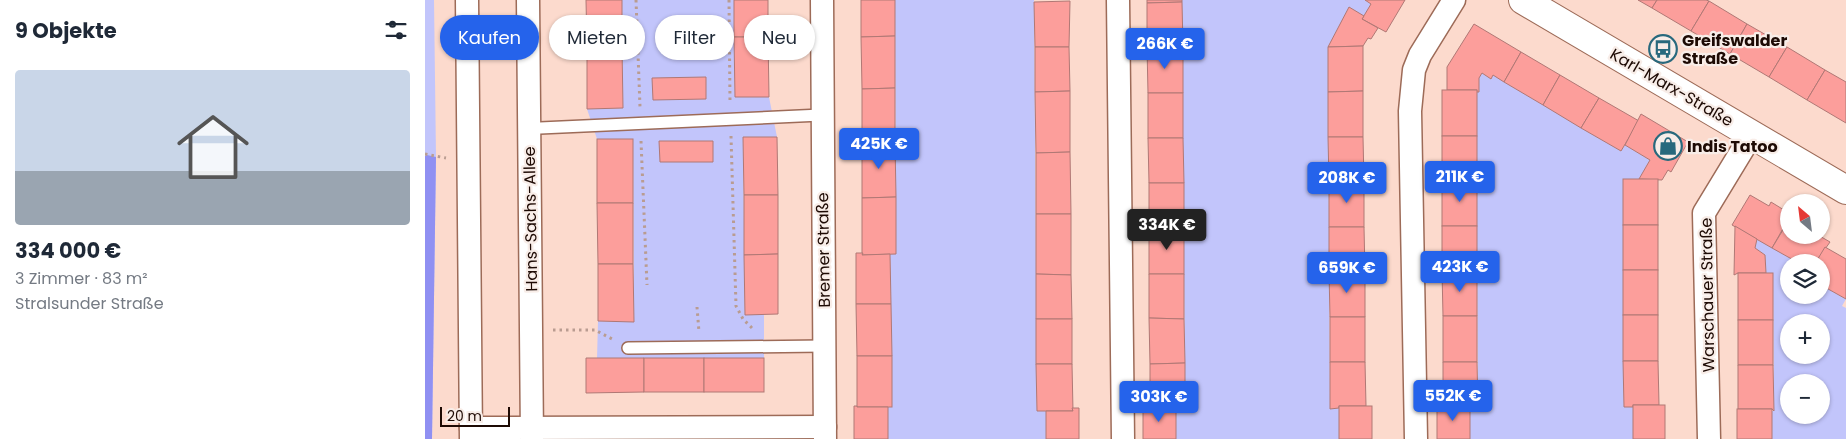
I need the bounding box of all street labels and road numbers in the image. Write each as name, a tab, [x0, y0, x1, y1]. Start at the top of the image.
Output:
street label: Karl-Marx-Straße	[1606, 43, 1738, 132]
street label: Hans-Sachs-Allee	[518, 146, 543, 292]
street label: Bremer Straße	[811, 192, 836, 308]
street label: Warschauer Straße	[1695, 217, 1720, 373]

